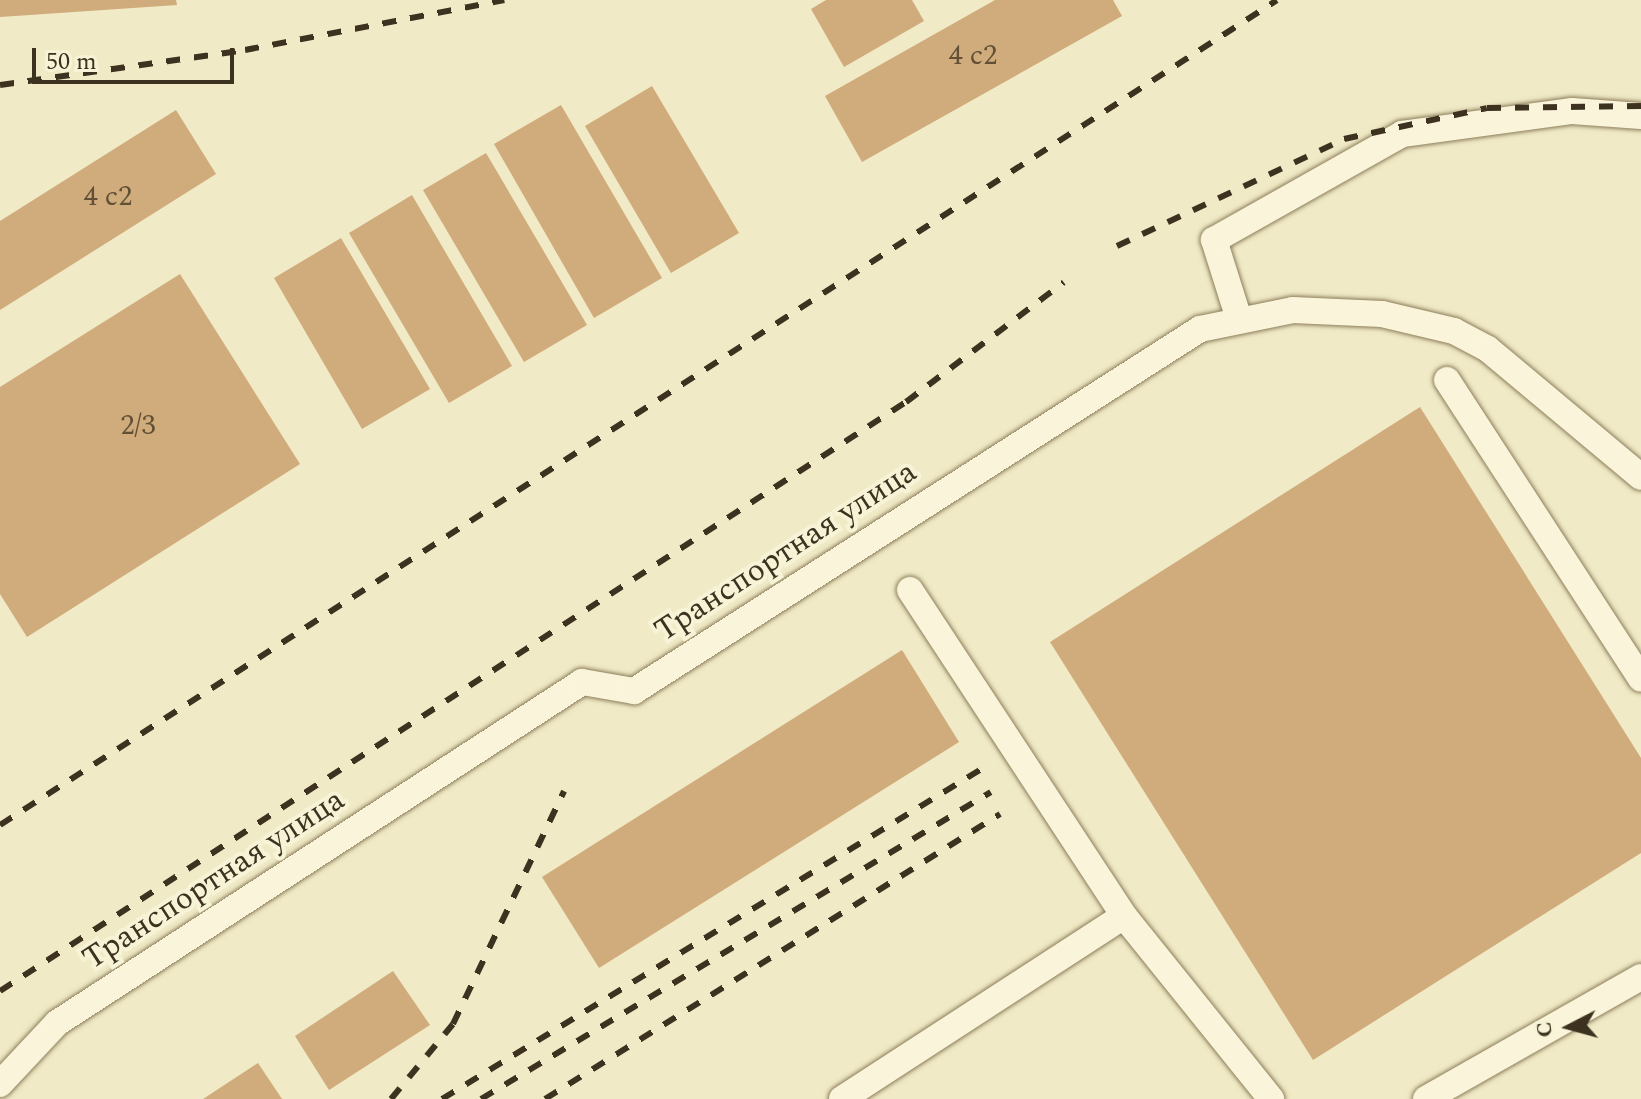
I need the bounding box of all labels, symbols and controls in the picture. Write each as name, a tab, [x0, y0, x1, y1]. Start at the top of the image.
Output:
scale bar	[36, 32, 238, 82]
house number: 4 с2	[949, 39, 997, 73]
text: 50 m	[46, 44, 97, 80]
house number: 4 с2	[84, 180, 132, 214]
house number: 2/3	[121, 409, 155, 443]
street label: Транспортная улица	[648, 453, 924, 651]
street label: Транспортная улица	[76, 781, 352, 979]
north arrow	[1529, 987, 1609, 1067]
text: С	[1527, 1020, 1562, 1039]

